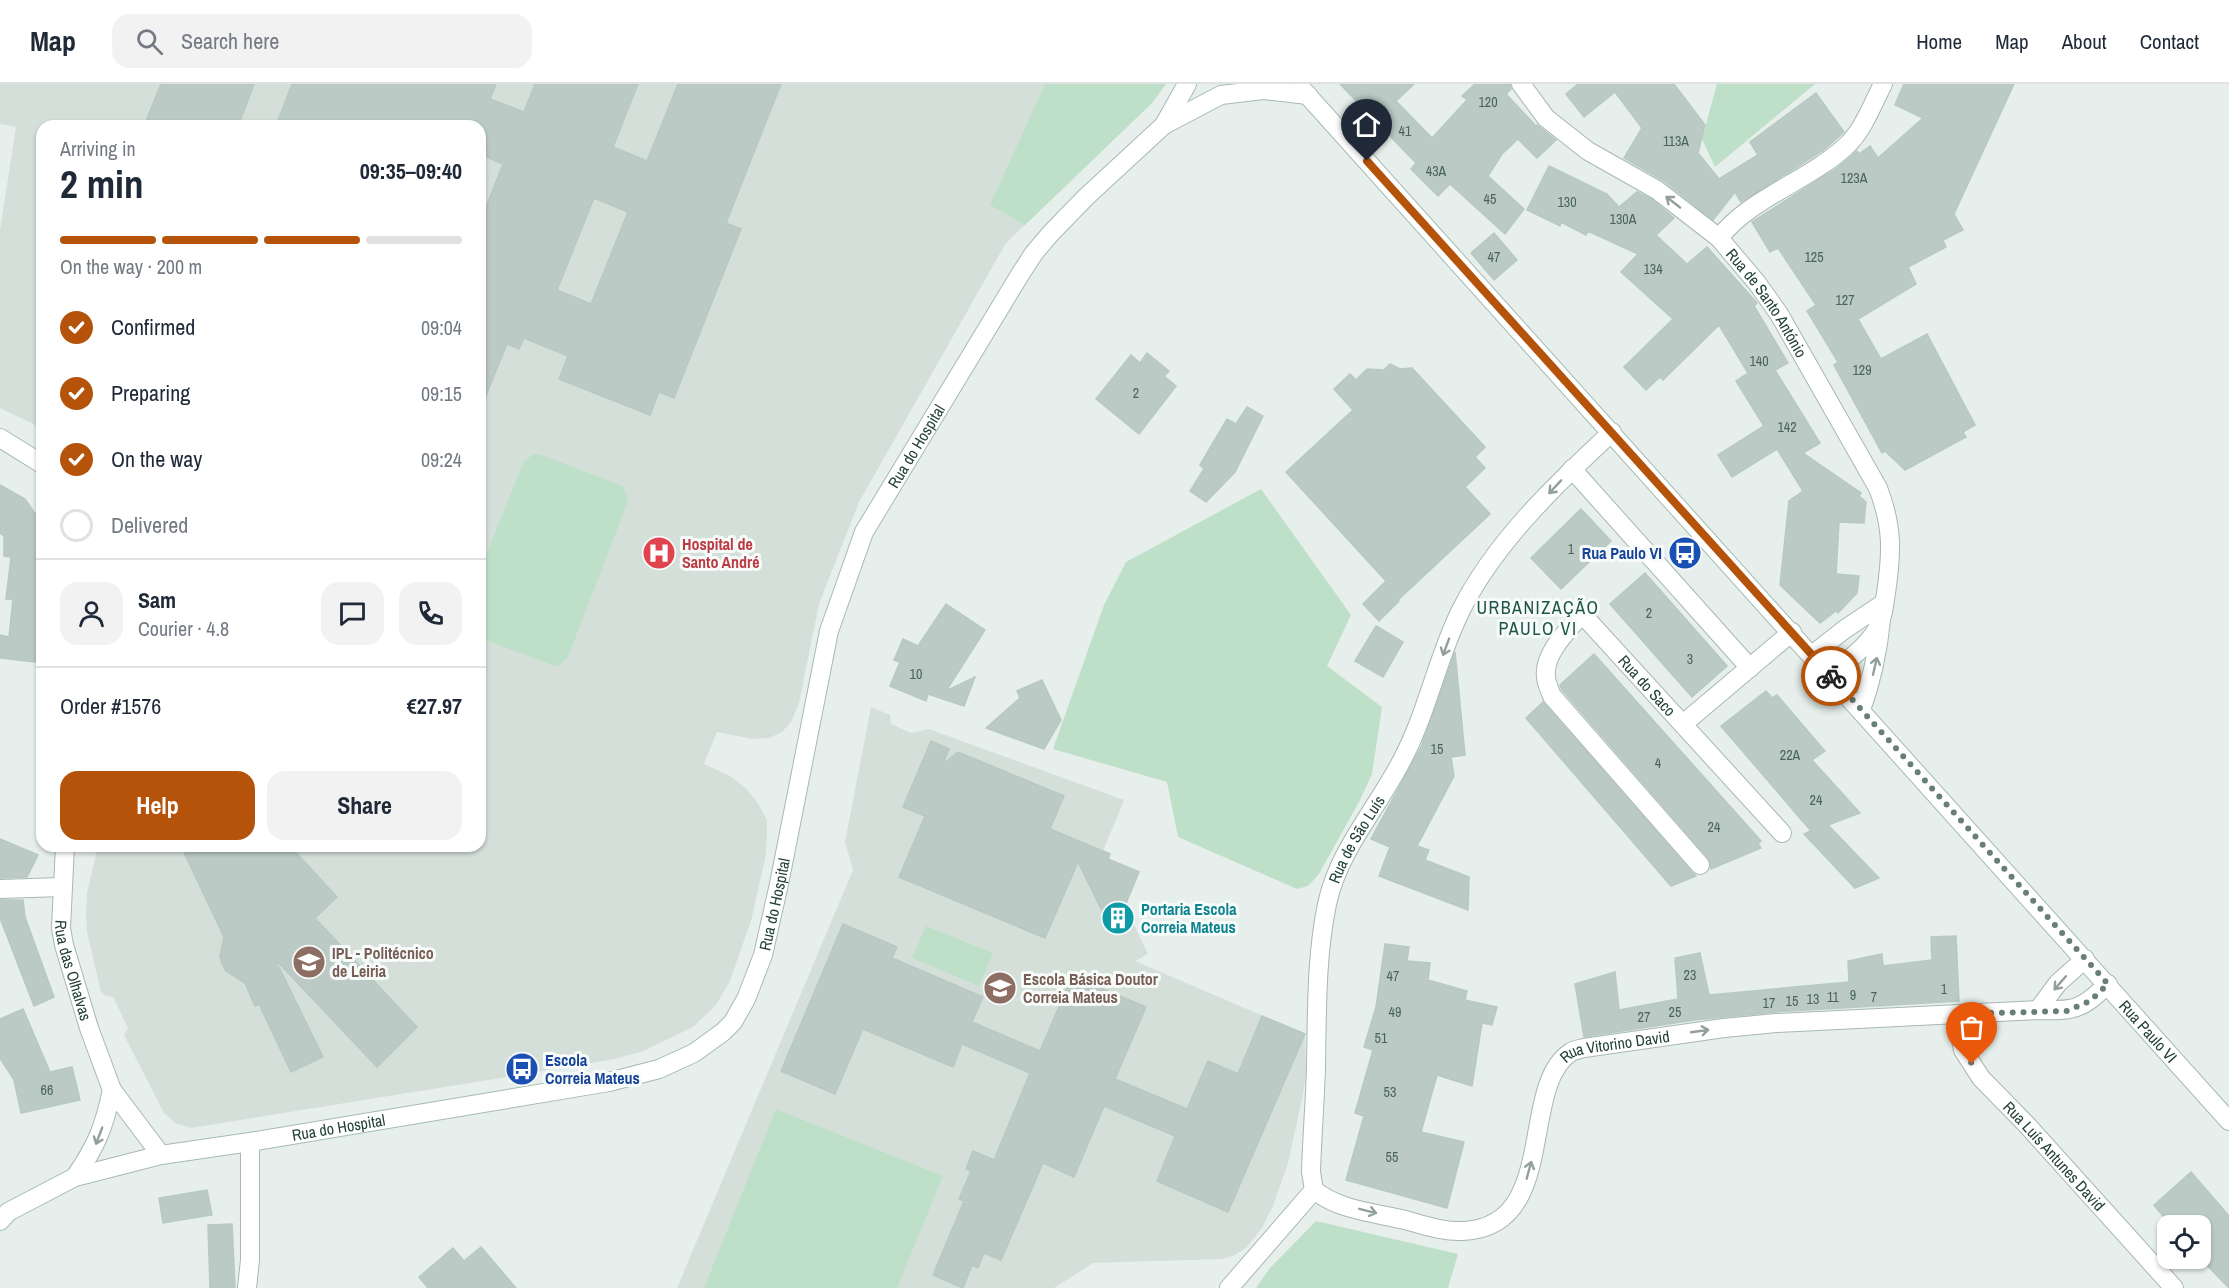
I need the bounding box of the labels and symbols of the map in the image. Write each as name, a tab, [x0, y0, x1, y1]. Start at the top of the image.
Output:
house number: 120	[1478, 93, 1498, 111]
pin	[1341, 99, 1392, 161]
house number: 41	[1399, 122, 1412, 140]
house number: 113A	[1663, 132, 1689, 150]
house number: 43A	[1426, 162, 1447, 180]
house number: 123A	[1841, 169, 1868, 187]
house number: 45	[1484, 190, 1496, 208]
house number: 130	[1557, 193, 1577, 211]
one-way arrow	[1665, 196, 1681, 209]
house number: 130A	[1610, 210, 1637, 228]
street label: Rua de Santo António	[1721, 243, 1812, 361]
house number: 47	[1488, 248, 1500, 266]
house number: 125	[1804, 248, 1824, 266]
house number: 134	[1643, 260, 1663, 278]
house number: 127	[1835, 291, 1855, 309]
house number: 140	[1749, 352, 1769, 370]
house number: 129	[1852, 361, 1872, 379]
house number: 2	[1133, 384, 1139, 402]
street label: Rua do Hospital	[882, 400, 950, 492]
house number: 142	[1777, 418, 1797, 436]
one-way arrow	[1548, 480, 1562, 495]
place label: Hospital de Santo André	[682, 533, 760, 573]
hospital icon: Hospital de Santo André	[641, 535, 677, 571]
bus stop icon: Rua Paulo VI	[1667, 535, 1703, 571]
house number: 1	[1568, 540, 1575, 558]
place label: Rua Paulo VI	[1582, 542, 1662, 564]
district label: URBANIZAÇÃO PAULO VI	[1476, 595, 1600, 641]
house number: 2	[1646, 604, 1652, 622]
one-way arrow	[1440, 637, 1451, 656]
courier	[1801, 646, 1861, 706]
street label: Rua do Saco	[1614, 650, 1681, 721]
house number: 3	[1687, 650, 1693, 668]
one-way arrow	[1869, 656, 1881, 675]
house number: 10	[910, 665, 922, 683]
house number: 15	[1431, 740, 1443, 758]
house number: 22A	[1780, 746, 1801, 764]
house number: 4	[1655, 754, 1662, 772]
street label: Rua de São Luís	[1323, 791, 1390, 886]
house number: 24	[1810, 791, 1823, 809]
house number: 24	[1708, 818, 1721, 836]
street label: Rua do Hospital	[753, 856, 795, 953]
place label: Portaria Escola Correia Mateus	[1141, 898, 1237, 938]
building icon: Portaria Escola Correia Mateus	[1100, 900, 1136, 936]
street label: Rua das Olhalvas	[50, 920, 97, 1023]
place label: IPL - Politécnico de Leiria	[332, 942, 434, 982]
school or university icon: IPL - Politécnico de Leiria	[291, 944, 327, 980]
house number: 23	[1684, 966, 1696, 984]
house number: 47	[1387, 967, 1399, 985]
place label: Escola Básica Doutor Correia Mateus	[1023, 968, 1159, 1008]
school or university icon: Escola Básica Doutor Correia Mateus	[982, 970, 1018, 1006]
one-way arrow	[2053, 975, 2066, 991]
house number: 1	[1941, 980, 1948, 998]
house number: 9	[1850, 986, 1856, 1004]
house number: 11	[1827, 988, 1840, 1006]
house number: 7	[1871, 988, 1877, 1006]
house number: 13	[1807, 990, 1819, 1008]
house number: 15	[1786, 992, 1798, 1010]
house number: 17	[1763, 994, 1775, 1012]
street label: Rua Paulo VI	[2114, 995, 2182, 1067]
pin	[1946, 1002, 1997, 1064]
house number: 49	[1389, 1003, 1401, 1021]
house number: 25	[1669, 1003, 1681, 1021]
house number: 27	[1638, 1008, 1650, 1026]
street label: Rua Vitorino David	[1555, 1025, 1671, 1068]
one-way arrow	[1689, 1026, 1709, 1037]
house number: 51	[1375, 1029, 1388, 1047]
place label: Escola Correia Mateus	[545, 1049, 640, 1089]
bus stop icon: Escola Correia Mateus	[504, 1051, 540, 1087]
house number: 66	[41, 1081, 53, 1099]
house number: 53	[1384, 1083, 1396, 1101]
street label: Rua Luís Antunes David	[1998, 1096, 2110, 1216]
street label: Rua do Hospital	[290, 1109, 387, 1146]
one-way arrow	[93, 1126, 104, 1144]
house number: 55	[1386, 1148, 1398, 1166]
one-way arrow	[1524, 1161, 1536, 1180]
one-way arrow	[1358, 1206, 1377, 1217]

